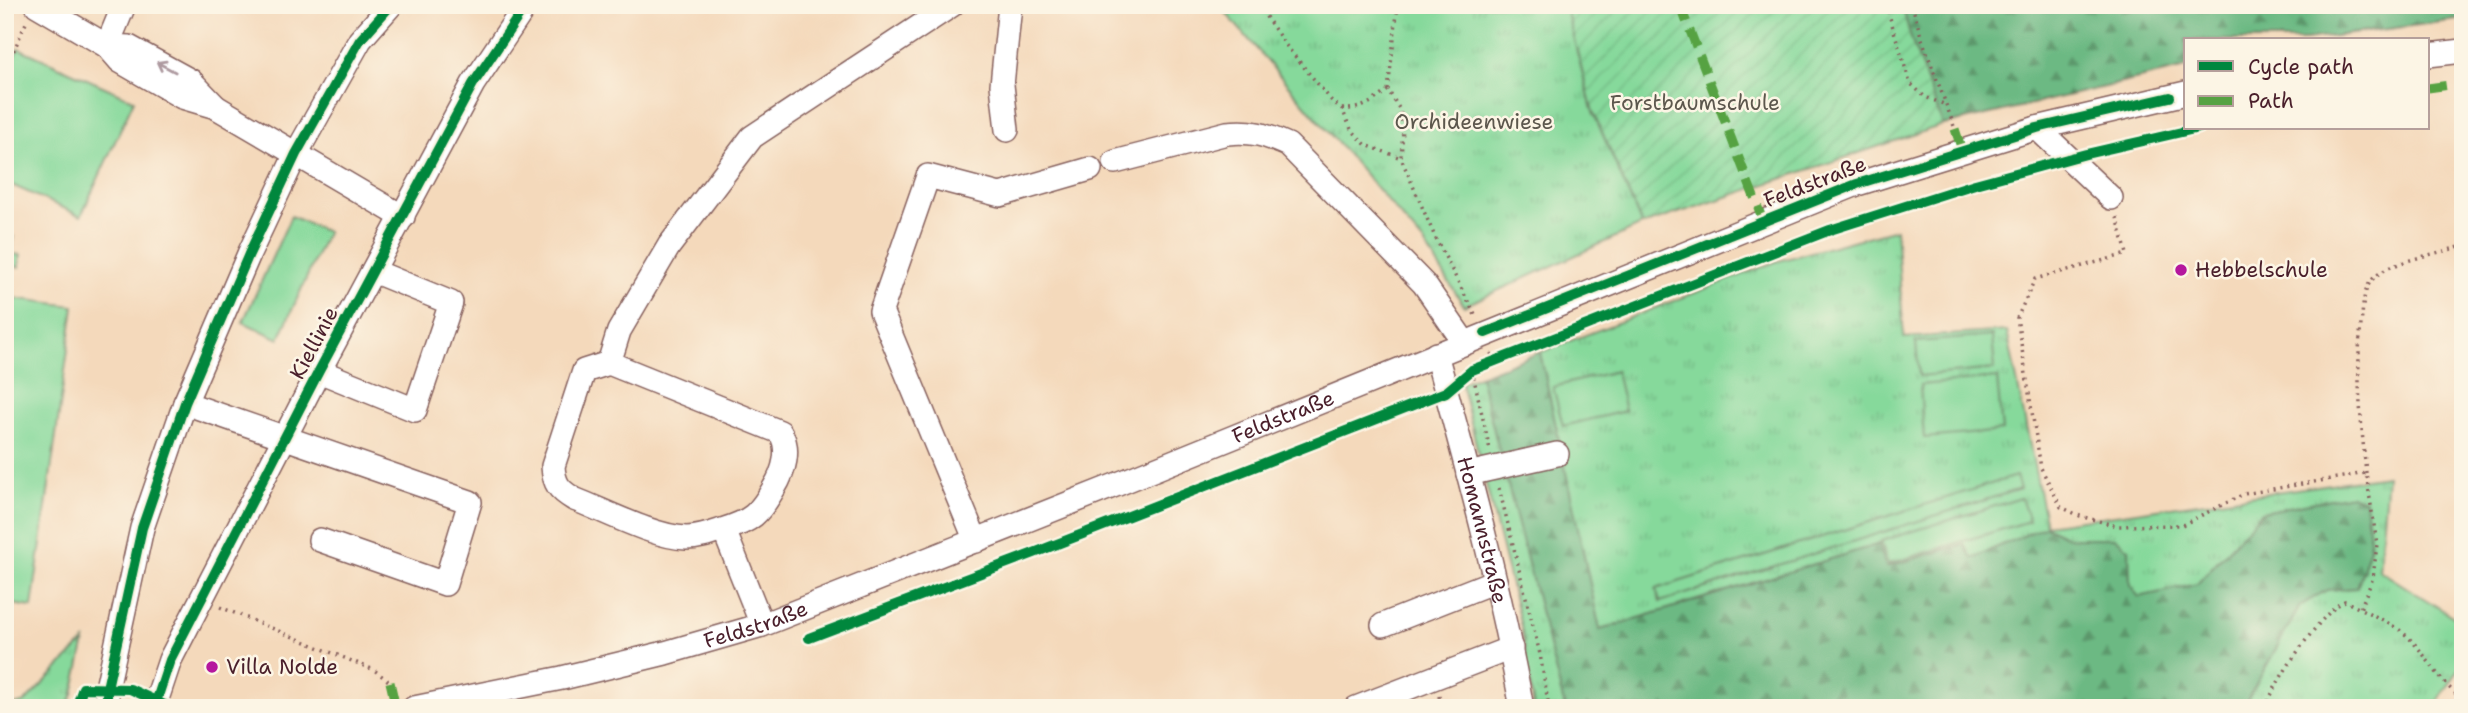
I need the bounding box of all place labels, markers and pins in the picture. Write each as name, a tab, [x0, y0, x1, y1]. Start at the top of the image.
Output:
place label: Hebbelschule	[2195, 256, 2328, 284]
marker: Hebbelschule	[2173, 262, 2189, 278]
place label: Villa Nolde	[226, 653, 338, 681]
marker: Villa Nolde	[204, 659, 220, 675]

